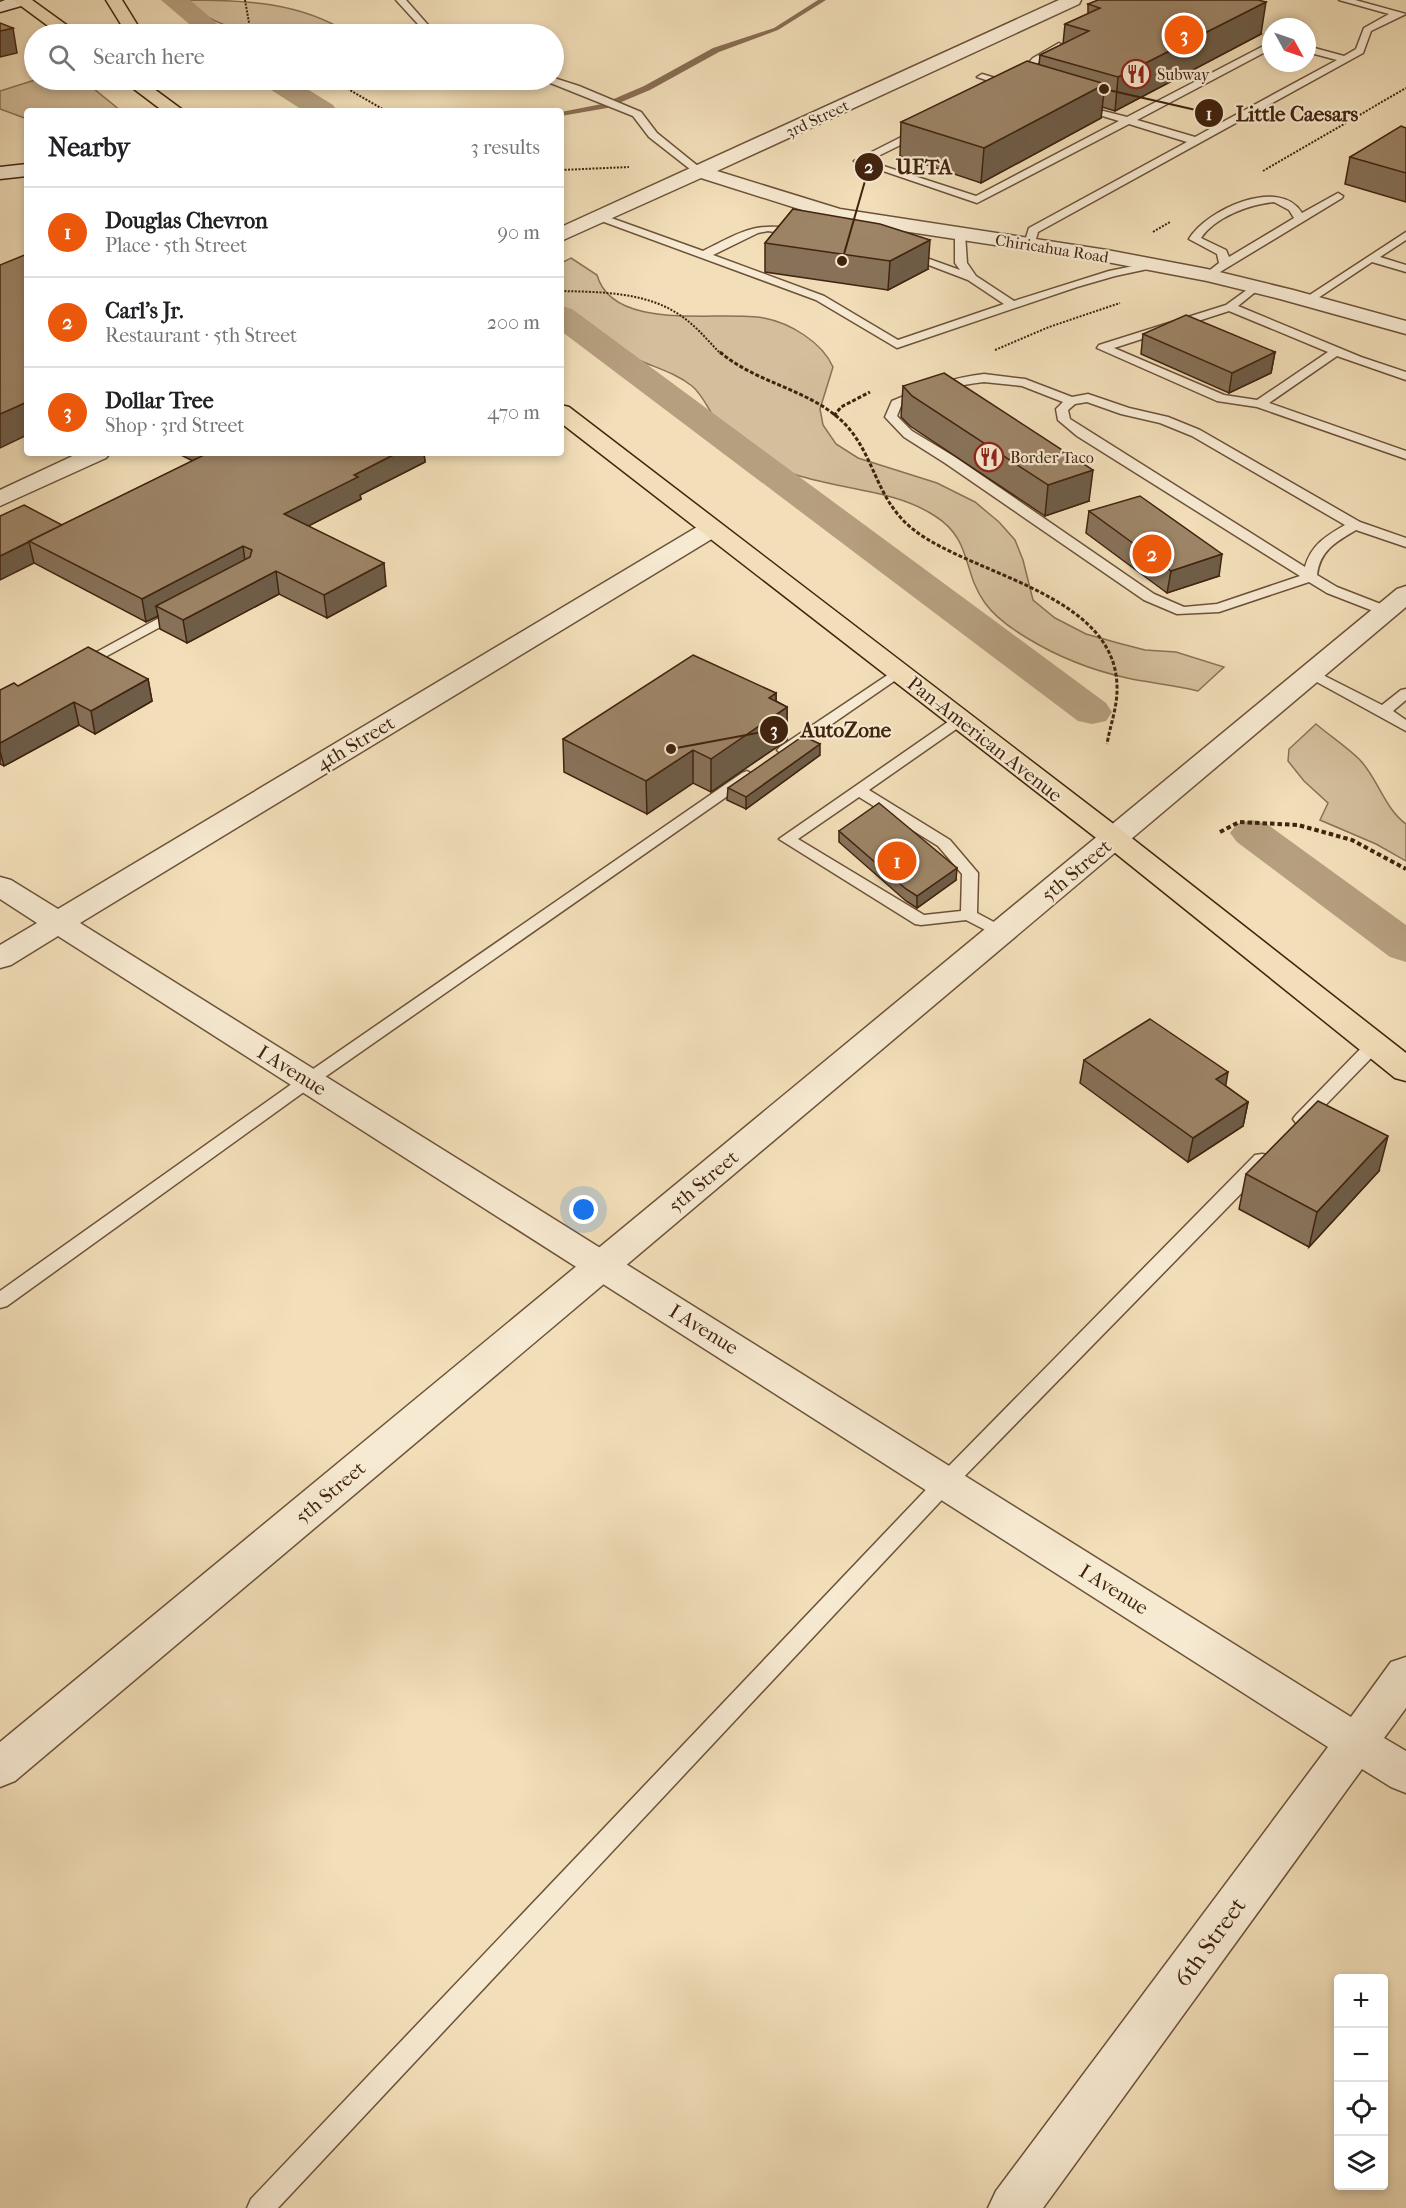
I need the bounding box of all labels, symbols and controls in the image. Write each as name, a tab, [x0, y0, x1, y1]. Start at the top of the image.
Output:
pin: 3	[1164, 12, 1204, 57]
north arrow	[1262, 18, 1316, 72]
search box	[24, 24, 564, 90]
icon: search	[45, 41, 78, 74]
text: Search here	[93, 44, 205, 70]
restaurant icon: Subway	[1120, 58, 1152, 90]
place label: Subway	[1157, 65, 1210, 84]
callout: Little Caesars	[1194, 94, 1371, 133]
street label: 3rd Street	[783, 95, 852, 141]
text: Little Caesars	[1236, 102, 1359, 126]
text: 1	[1206, 104, 1212, 125]
text: Nearby	[48, 132, 130, 163]
text: 3 results	[471, 136, 540, 159]
callout: UETA	[854, 147, 964, 186]
text: UETA	[895, 155, 954, 179]
text: 2	[864, 157, 874, 178]
text: Douglas Chevron	[105, 208, 268, 234]
text: 1	[64, 221, 71, 244]
text: 90 m	[498, 221, 540, 244]
street label: Chiricahua Road	[994, 230, 1110, 267]
text: Place · 5th Street	[105, 234, 247, 257]
text: Carl's Jr.	[105, 298, 183, 324]
text: 2	[62, 311, 73, 334]
text: 200 m	[487, 311, 540, 334]
text: Restaurant · 5th Street	[105, 324, 297, 347]
text: Dollar Tree	[105, 388, 214, 414]
text: 3	[63, 401, 72, 424]
text: 470 m	[487, 401, 540, 424]
text: Shop · 3rd Street	[105, 414, 245, 437]
restaurant icon: Border Taco	[973, 441, 1005, 473]
place label: Border Taco	[1010, 448, 1094, 467]
pin: 2	[1132, 532, 1172, 576]
street label: Pan-American Avenue	[903, 672, 1067, 807]
street label: 4th Street	[312, 711, 399, 776]
callout: AutoZone	[759, 711, 903, 750]
text: AutoZone	[799, 718, 892, 742]
text: 3	[770, 720, 778, 741]
street label: 5th Street	[1037, 835, 1116, 906]
pin: 1	[878, 838, 916, 884]
street label: I Avenue	[253, 1040, 330, 1101]
street label: 5th Street	[664, 1146, 743, 1217]
your location	[569, 1195, 598, 1224]
street label: I Avenue	[665, 1299, 742, 1360]
street label: 5th Street	[291, 1457, 370, 1528]
street label: I Avenue	[1075, 1559, 1152, 1620]
street label: 6th Street	[1168, 1892, 1252, 1992]
map controls	[1334, 1974, 1388, 2190]
button: +	[1334, 1974, 1388, 2028]
button: −	[1334, 2028, 1388, 2082]
button: locate	[1334, 2082, 1388, 2136]
button: layers	[1334, 2136, 1388, 2190]

